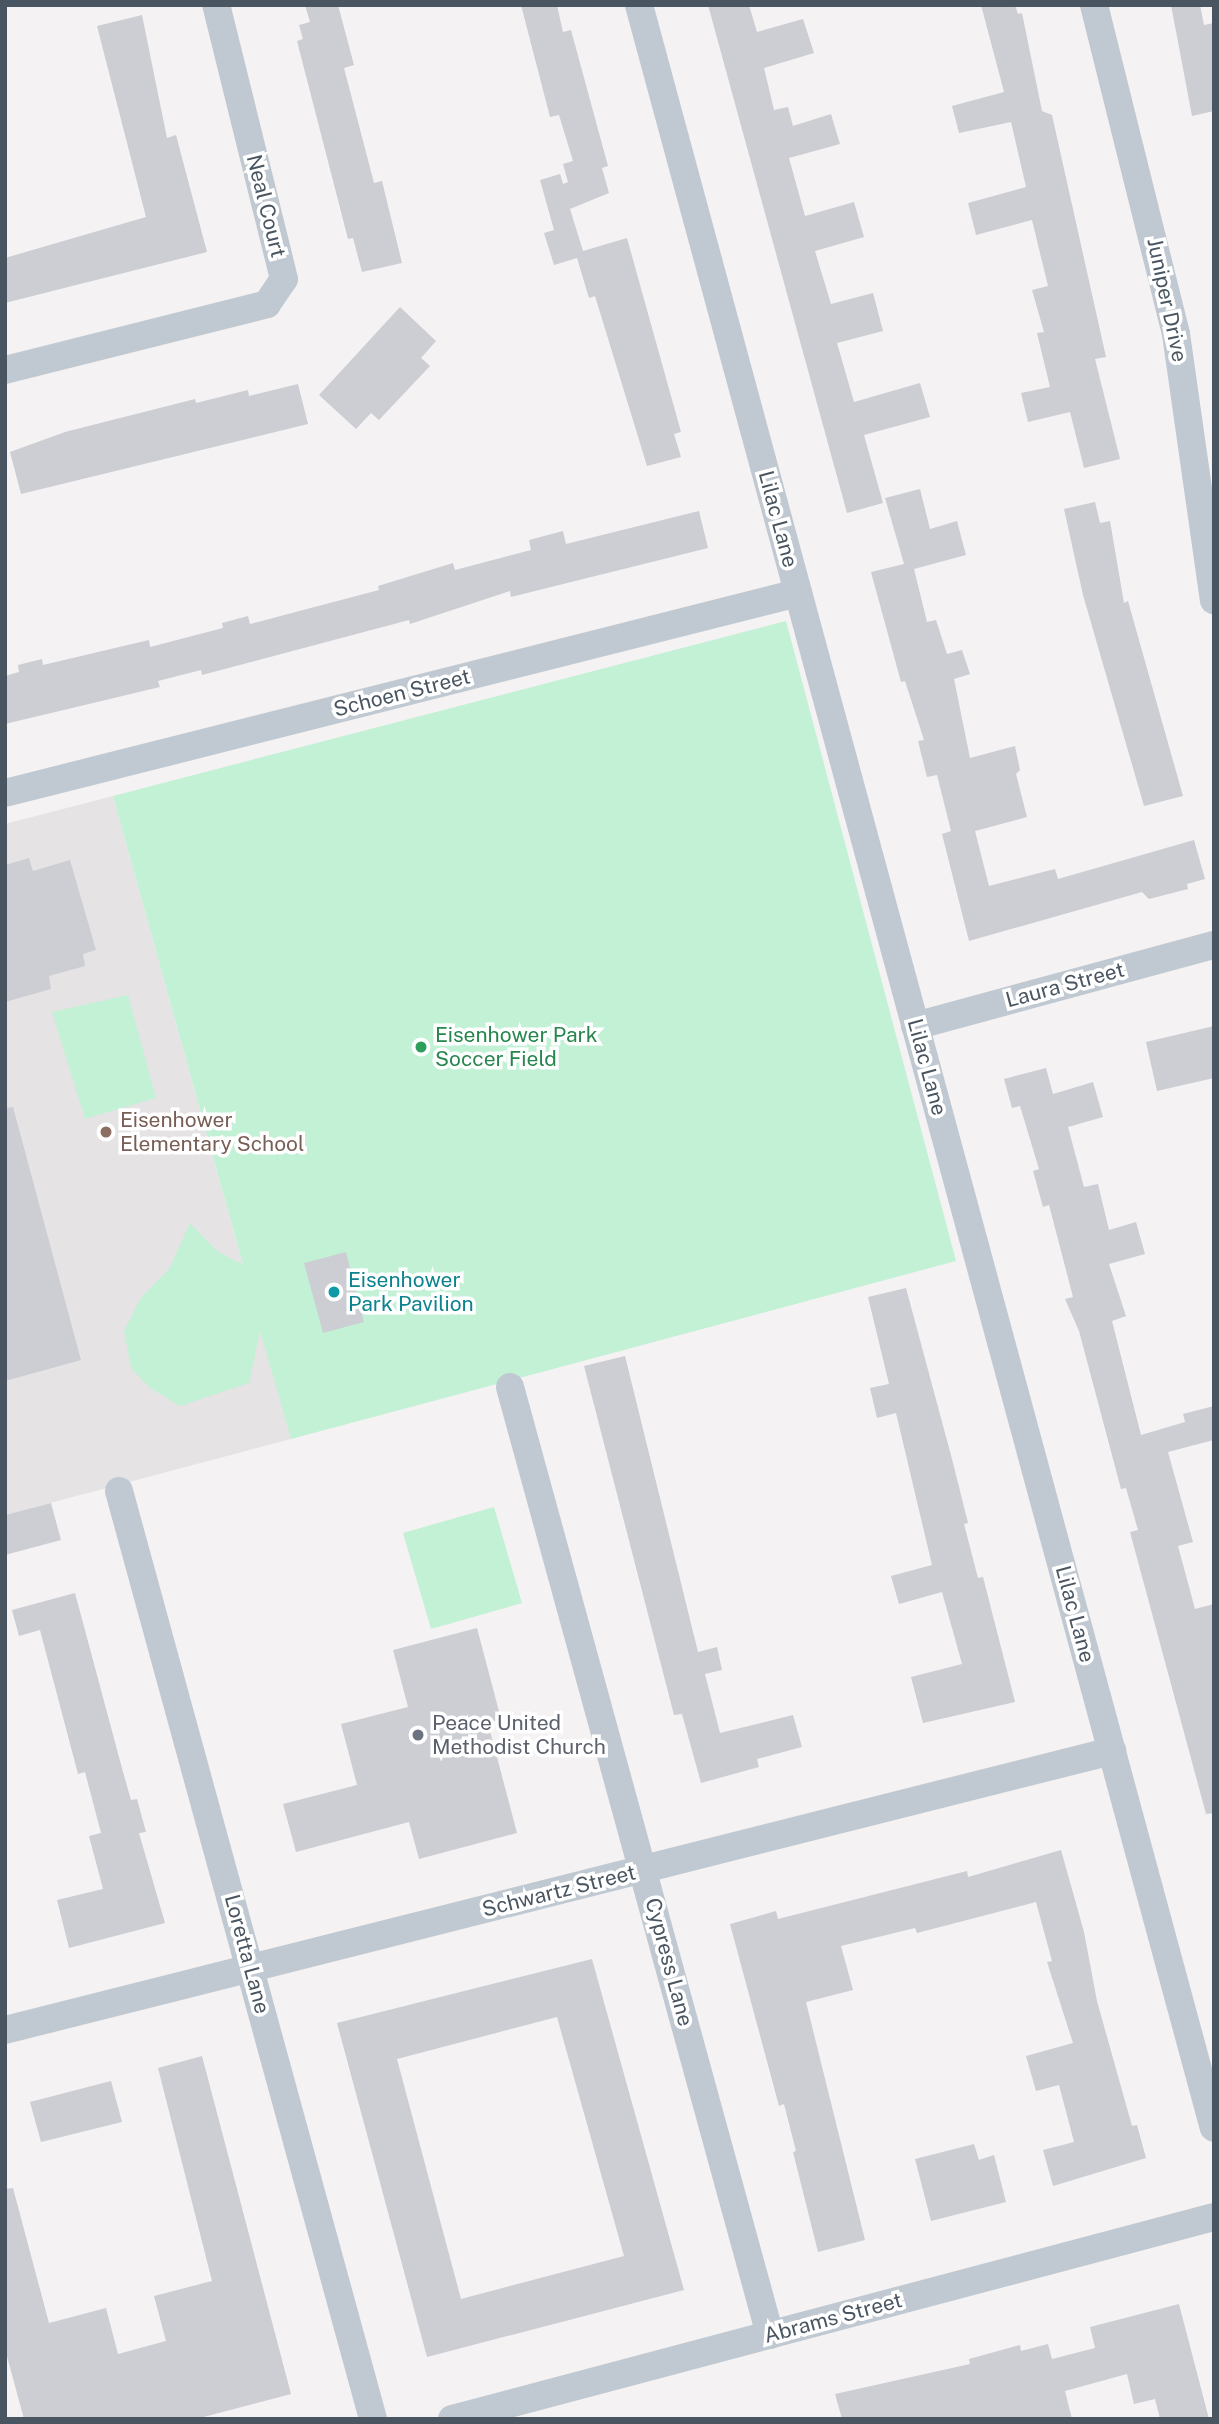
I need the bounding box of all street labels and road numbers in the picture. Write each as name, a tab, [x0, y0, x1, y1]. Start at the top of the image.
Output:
street label: Neal Court	[241, 152, 291, 260]
street label: Juniper Drive	[1142, 236, 1192, 364]
street label: Lilac Lane	[753, 468, 803, 570]
street label: Schoen Street	[331, 664, 473, 722]
street label: Laura Street	[1003, 957, 1127, 1013]
street label: Lilac Lane	[902, 1016, 952, 1118]
street label: Lilac Lane	[1050, 1563, 1100, 1665]
street label: Schwartz Street	[480, 1860, 638, 1922]
street label: Loretta Lane	[219, 1892, 275, 2016]
street label: Cypress Lane	[640, 1895, 698, 2029]
street label: Abrams Street	[761, 2287, 905, 2349]

